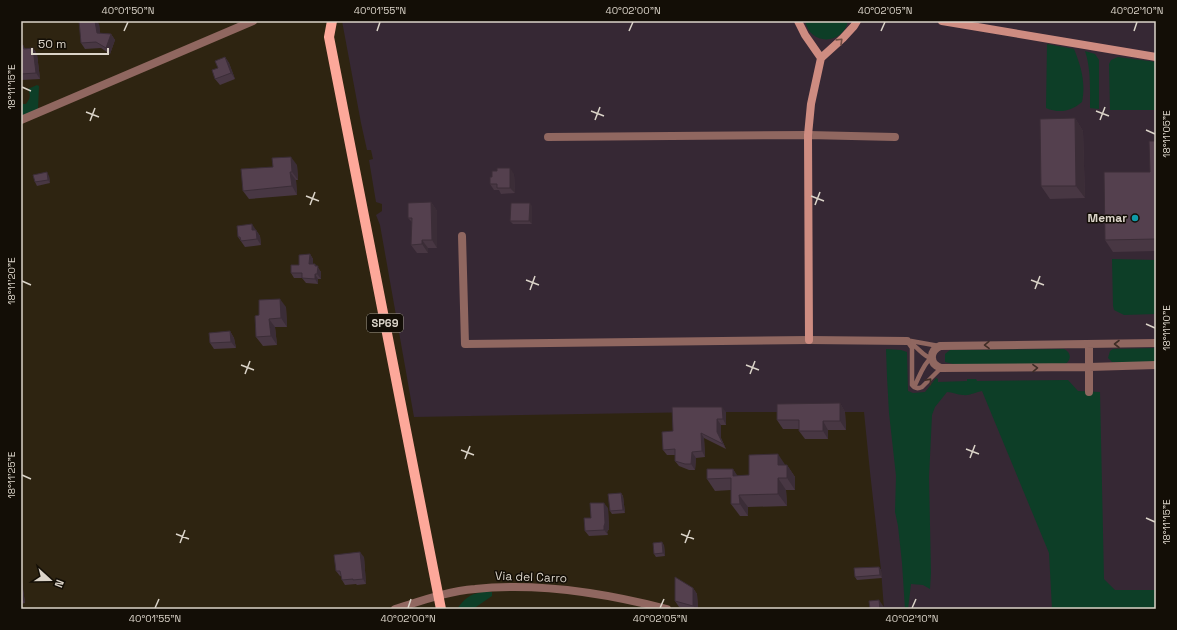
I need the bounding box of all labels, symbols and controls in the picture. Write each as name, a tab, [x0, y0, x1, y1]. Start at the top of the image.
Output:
text: 40°01'50"N	[102, 4, 154, 17]
text: 40°01'55"N	[354, 4, 406, 17]
text: 40°02'00"N	[605, 4, 661, 17]
text: 40°02'05"N	[858, 4, 912, 17]
text: 40°02'10"N	[1111, 4, 1163, 17]
scale bar	[32, 30, 108, 56]
text: 50 m	[38, 36, 66, 52]
one-way arrow	[835, 38, 843, 45]
text: 18°11'15"E	[5, 64, 18, 110]
text: 18°11'05"E	[1160, 110, 1173, 158]
place label: Memar	[1088, 210, 1127, 226]
marker: Memar	[1130, 213, 1140, 223]
text: 18°11'20"E	[5, 257, 18, 305]
text: 18°11'10"E	[1160, 305, 1173, 351]
road number: SP69	[367, 314, 403, 332]
one-way arrow	[1114, 340, 1120, 348]
one-way arrow	[984, 341, 990, 350]
one-way arrow	[1032, 364, 1038, 372]
one-way arrow	[924, 378, 931, 385]
text: 18°11'25"E	[5, 451, 18, 499]
text: 18°11'15"E	[1160, 499, 1173, 545]
north arrow	[30, 560, 70, 600]
street label: Via del Carro	[495, 568, 567, 586]
text: N	[51, 578, 67, 590]
text: 40°01'55"N	[129, 612, 181, 625]
text: 40°02'00"N	[380, 612, 436, 625]
text: 40°02'05"N	[633, 612, 687, 625]
text: 40°02'10"N	[886, 612, 938, 625]

